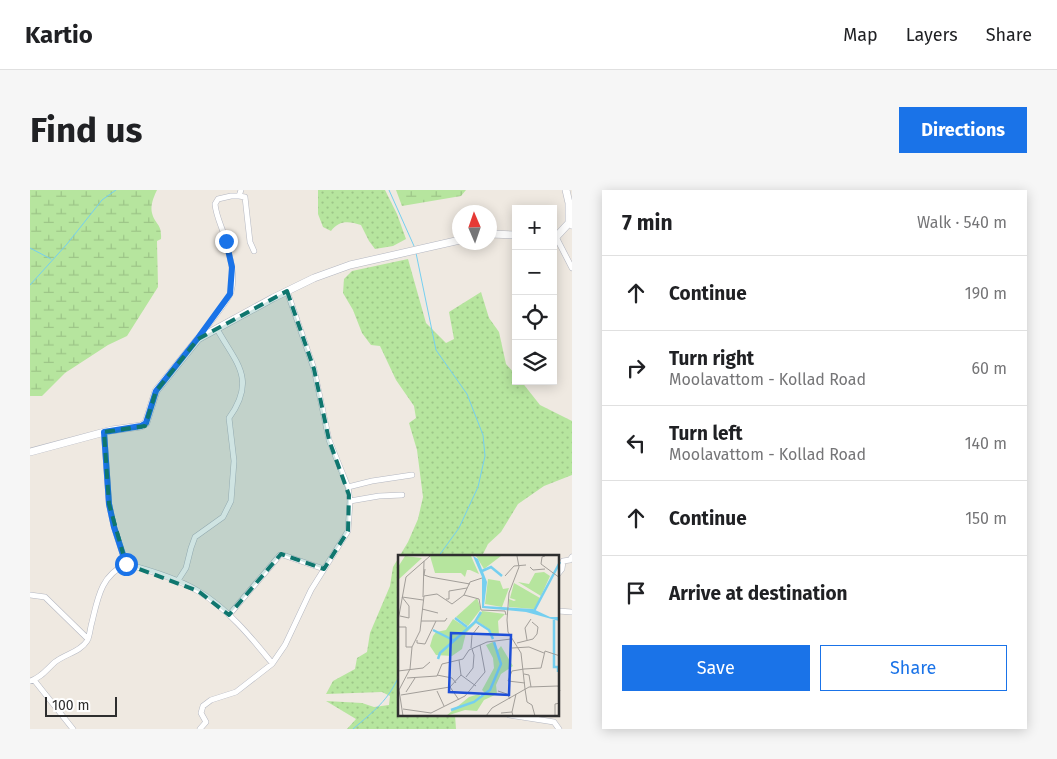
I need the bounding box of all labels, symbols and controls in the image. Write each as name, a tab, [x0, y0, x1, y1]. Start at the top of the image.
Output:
text: Kartio	[25, 21, 93, 49]
text: Map	[843, 24, 878, 46]
text: Layers	[906, 24, 958, 46]
text: Share	[986, 24, 1032, 46]
button: Directions	[899, 107, 1027, 153]
text: Find us	[30, 109, 142, 151]
north arrow	[452, 205, 497, 250]
map controls	[512, 205, 557, 385]
button: +	[512, 205, 557, 250]
text: 7 min	[622, 210, 673, 236]
text: Walk · 540 m	[917, 213, 1007, 232]
route end	[215, 230, 238, 253]
button: −	[512, 250, 557, 295]
icon: ahead	[622, 279, 650, 307]
text: Continue	[669, 282, 747, 305]
text: 190 m	[965, 284, 1007, 303]
button: locate	[512, 295, 557, 340]
button: layers	[512, 340, 557, 385]
text: Turn right	[669, 347, 754, 370]
icon: right	[622, 354, 650, 382]
text: 60 m	[972, 359, 1007, 378]
text: Moolavattom - Kollad Road	[669, 370, 866, 389]
text: Turn left	[669, 422, 743, 445]
icon: left	[622, 429, 650, 457]
text: 140 m	[965, 434, 1007, 453]
text: Moolavattom - Kollad Road	[669, 445, 866, 464]
icon: ahead	[622, 504, 650, 532]
text: Continue	[669, 507, 747, 530]
text: 150 m	[965, 509, 1007, 528]
route start	[115, 553, 138, 576]
inset map	[398, 555, 560, 716]
icon: arrive	[622, 579, 650, 607]
text: Arrive at destination	[669, 582, 848, 605]
button: Save	[622, 645, 810, 691]
button: Share	[820, 645, 1007, 691]
scale bar	[45, 694, 118, 717]
text: 100 m	[52, 697, 89, 714]

